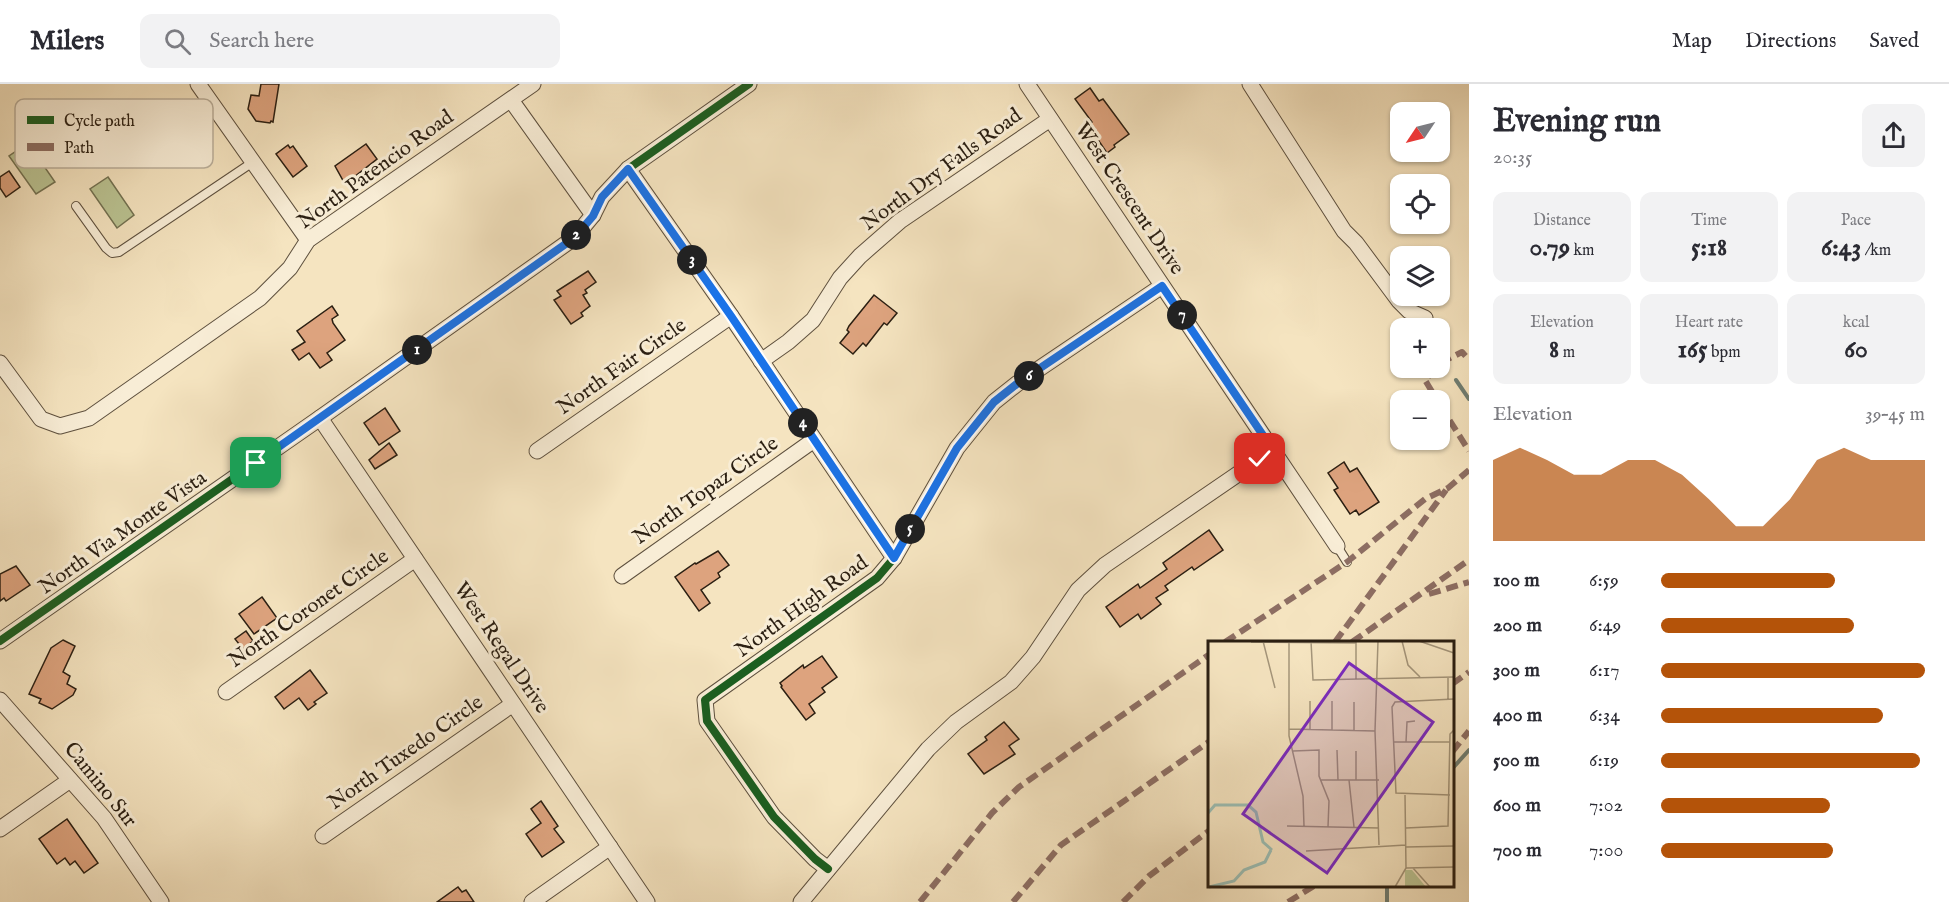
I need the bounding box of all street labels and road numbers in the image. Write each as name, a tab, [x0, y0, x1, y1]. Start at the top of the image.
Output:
street label: North Dry Falls Road	[856, 102, 1028, 237]
street label: North Patencio Road	[293, 104, 460, 236]
street label: West Crescent Drive	[1068, 118, 1190, 281]
street label: North Fair Circle	[552, 312, 692, 422]
street label: North Topaz Circle	[628, 431, 784, 551]
street label: North Via Monte Vista	[34, 464, 213, 601]
street label: North Coronet Circle	[223, 543, 395, 675]
street label: North High Road	[730, 549, 874, 664]
street label: West Regal Drive	[447, 577, 555, 719]
street label: North Tuxedo Circle	[323, 689, 489, 817]
street label: Camino Sur	[57, 737, 143, 834]

